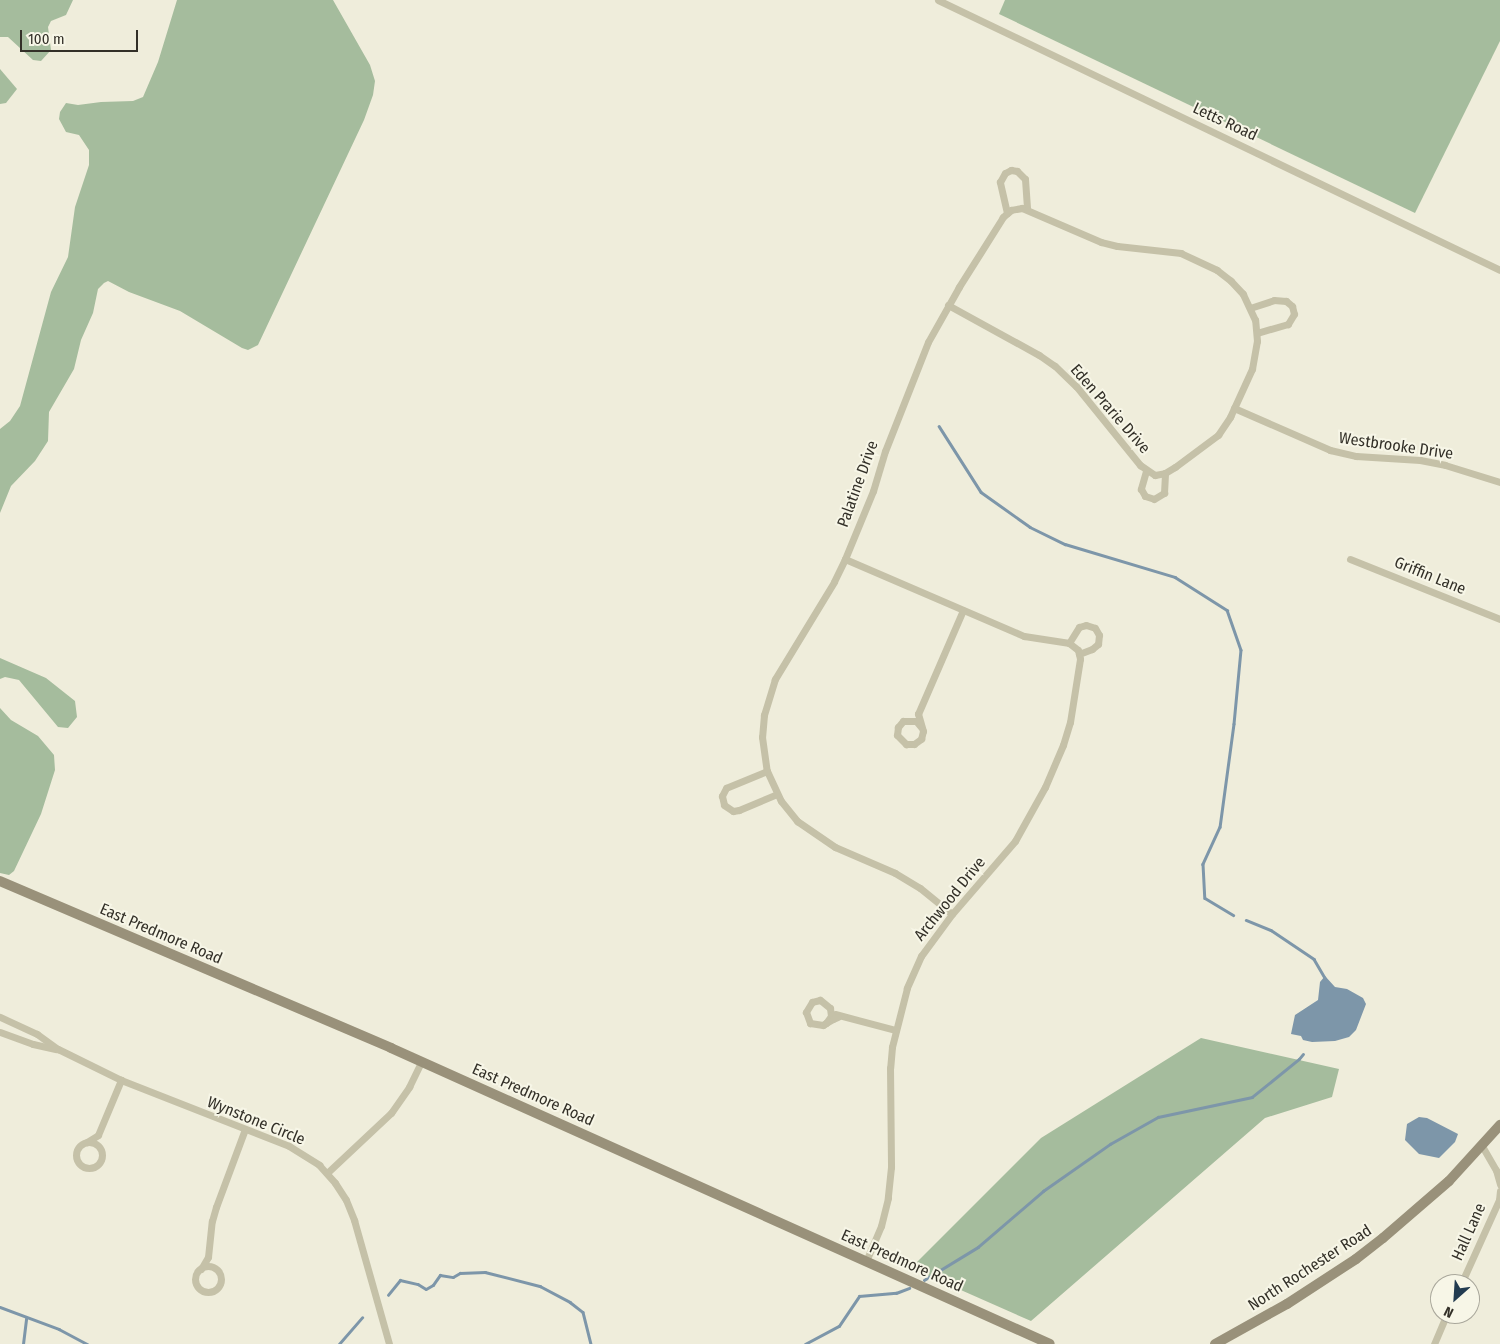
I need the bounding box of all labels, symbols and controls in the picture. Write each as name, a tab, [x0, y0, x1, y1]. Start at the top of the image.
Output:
scale bar	[22, 20, 140, 52]
text: 100 m	[28, 30, 65, 48]
street label: Letts Road	[1190, 99, 1260, 145]
street label: Eden Prarie Drive	[1066, 360, 1154, 458]
street label: Westbrooke Drive	[1338, 428, 1454, 464]
street label: Palatine Drive	[834, 438, 882, 530]
street label: Griffin Lane	[1391, 553, 1469, 599]
street label: Archwood Drive	[910, 853, 990, 945]
street label: East Predmore Road	[97, 900, 225, 968]
street label: East Predmore Road	[469, 1060, 597, 1130]
street label: Wynstone Circle	[204, 1093, 308, 1149]
street label: Hall Lane	[1448, 1200, 1490, 1264]
street label: North Rochester Road	[1245, 1221, 1375, 1315]
street label: East Predmore Road	[838, 1226, 966, 1296]
north arrow	[1430, 1274, 1480, 1324]
text: N	[1441, 1303, 1456, 1322]

